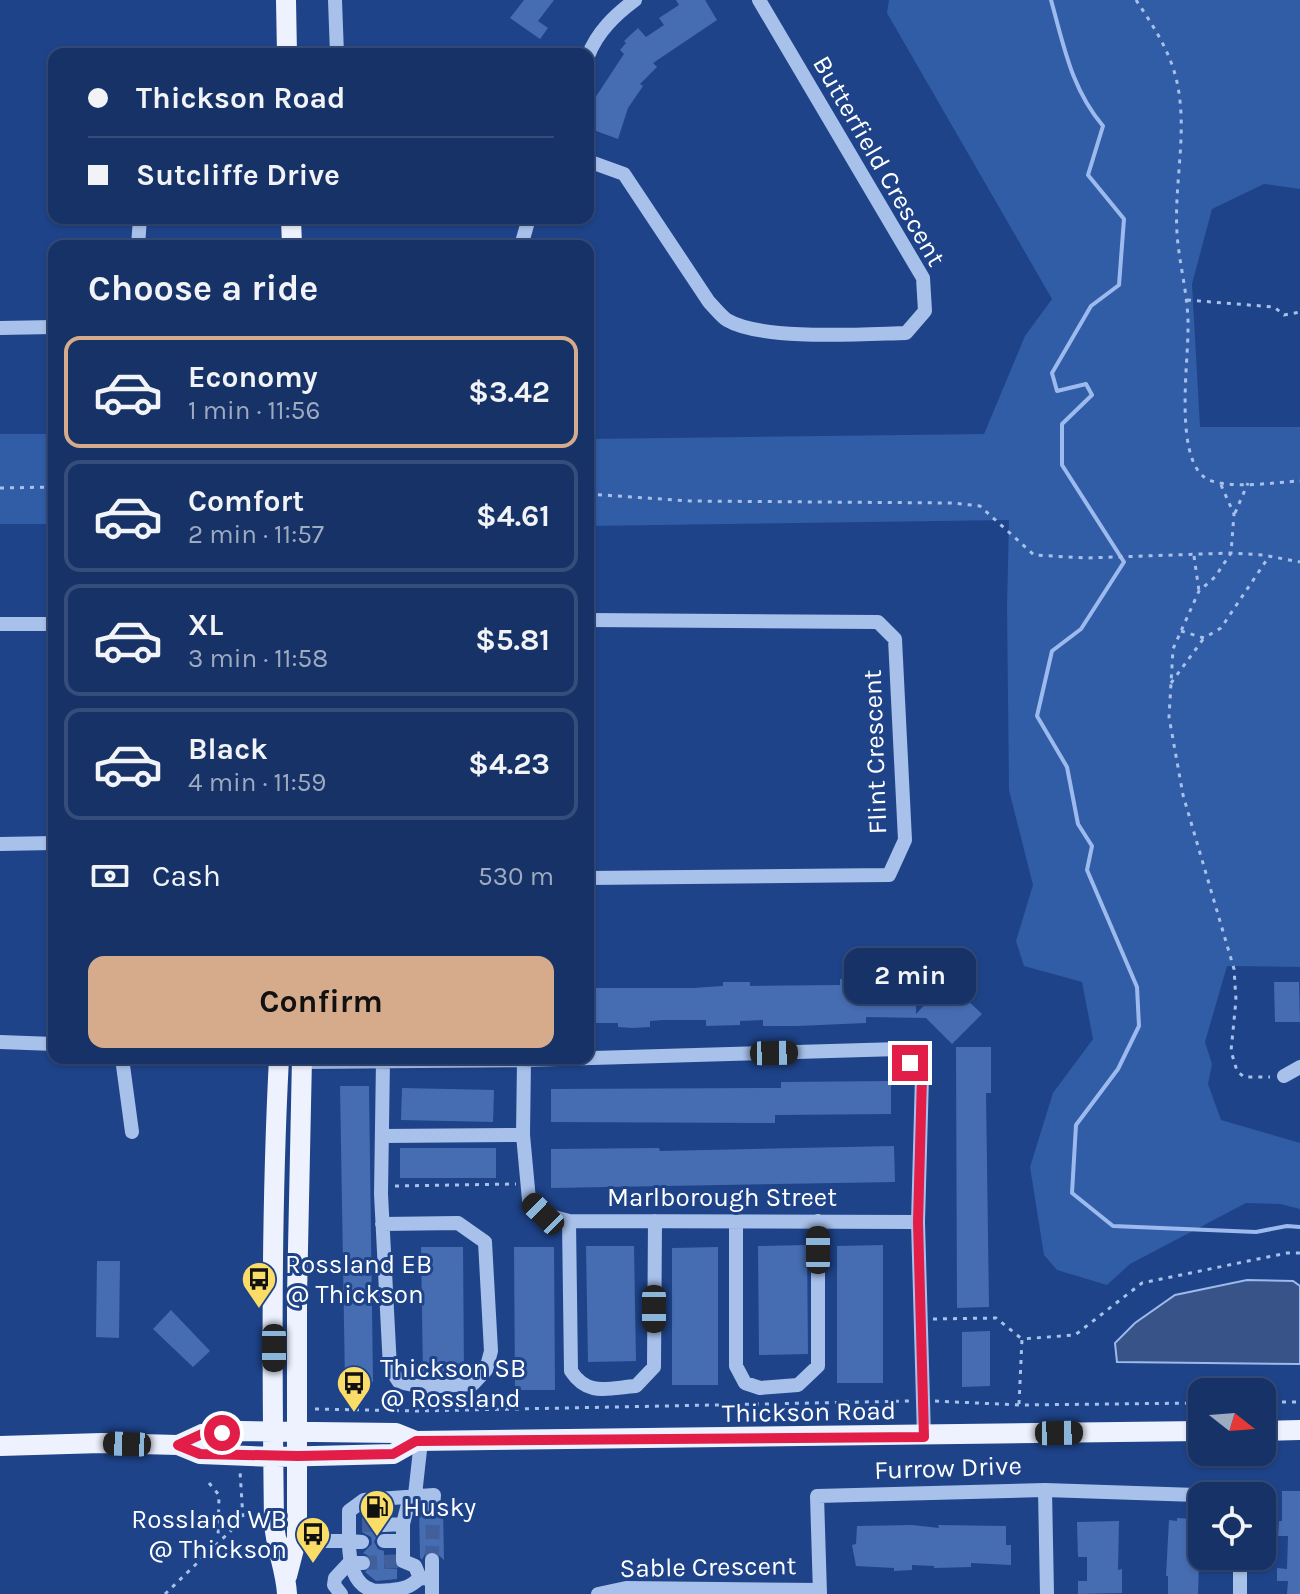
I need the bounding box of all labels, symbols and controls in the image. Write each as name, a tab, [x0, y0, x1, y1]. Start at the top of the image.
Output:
street label: Butterfield Crescent	[806, 50, 952, 272]
text: Thickson Road	[136, 80, 345, 116]
text: Sutcliffe Drive	[136, 157, 340, 193]
text: Choose a ride	[88, 267, 318, 309]
icon: car	[92, 356, 164, 428]
text: Economy	[188, 359, 318, 395]
text: $3.42	[468, 374, 550, 410]
text: 1 min · 11:56	[188, 395, 320, 426]
icon: car	[92, 480, 164, 552]
text: Comfort	[188, 483, 304, 519]
text: $4.61	[476, 498, 550, 534]
text: 2 min · 11:57	[188, 519, 324, 550]
icon: car	[92, 604, 164, 676]
text: XL	[188, 607, 223, 643]
text: $5.81	[475, 622, 550, 658]
text: 3 min · 11:58	[188, 643, 328, 674]
street label: Flint Crescent	[857, 669, 893, 835]
icon: car	[92, 728, 164, 800]
text: Black	[188, 731, 268, 767]
text: $4.23	[468, 746, 550, 782]
text: 4 min · 11:59	[188, 767, 326, 798]
icon: cash	[88, 854, 132, 898]
text: Cash	[152, 858, 221, 894]
text: 530 m	[478, 861, 554, 892]
callout: 2 min	[844, 947, 976, 1003]
button: Confirm	[88, 956, 554, 1048]
text: 2 min	[874, 960, 946, 991]
car	[750, 1041, 798, 1065]
route end	[892, 1045, 928, 1081]
street label: Marlborough Street	[607, 1182, 837, 1213]
car	[517, 1189, 569, 1239]
car	[806, 1226, 830, 1274]
place label: Rossland EB @ Thickson	[285, 1249, 432, 1310]
bus stop icon: Rossland EB @ Thickson	[240, 1260, 278, 1310]
car	[642, 1285, 666, 1333]
car	[262, 1324, 286, 1372]
place label: Thickson SB @ Rossland	[380, 1353, 526, 1414]
bus stop icon: Thickson SB @ Rossland	[335, 1364, 373, 1414]
north arrow	[1188, 1378, 1276, 1466]
map controls	[1188, 1378, 1276, 1570]
street label: Thickson Road	[722, 1395, 896, 1429]
route start	[204, 1415, 240, 1451]
car	[1035, 1421, 1083, 1445]
car	[103, 1431, 151, 1457]
street label: Furrow Drive	[874, 1450, 1022, 1486]
button: locate	[1188, 1482, 1276, 1570]
fuel station icon: Husky	[358, 1488, 396, 1538]
place label: Husky	[403, 1492, 476, 1523]
place label: Rossland WB @ Thickson	[131, 1504, 287, 1565]
bus stop icon: Rossland WB @ Thickson	[294, 1515, 332, 1565]
street label: Sable Crescent	[619, 1550, 797, 1584]

